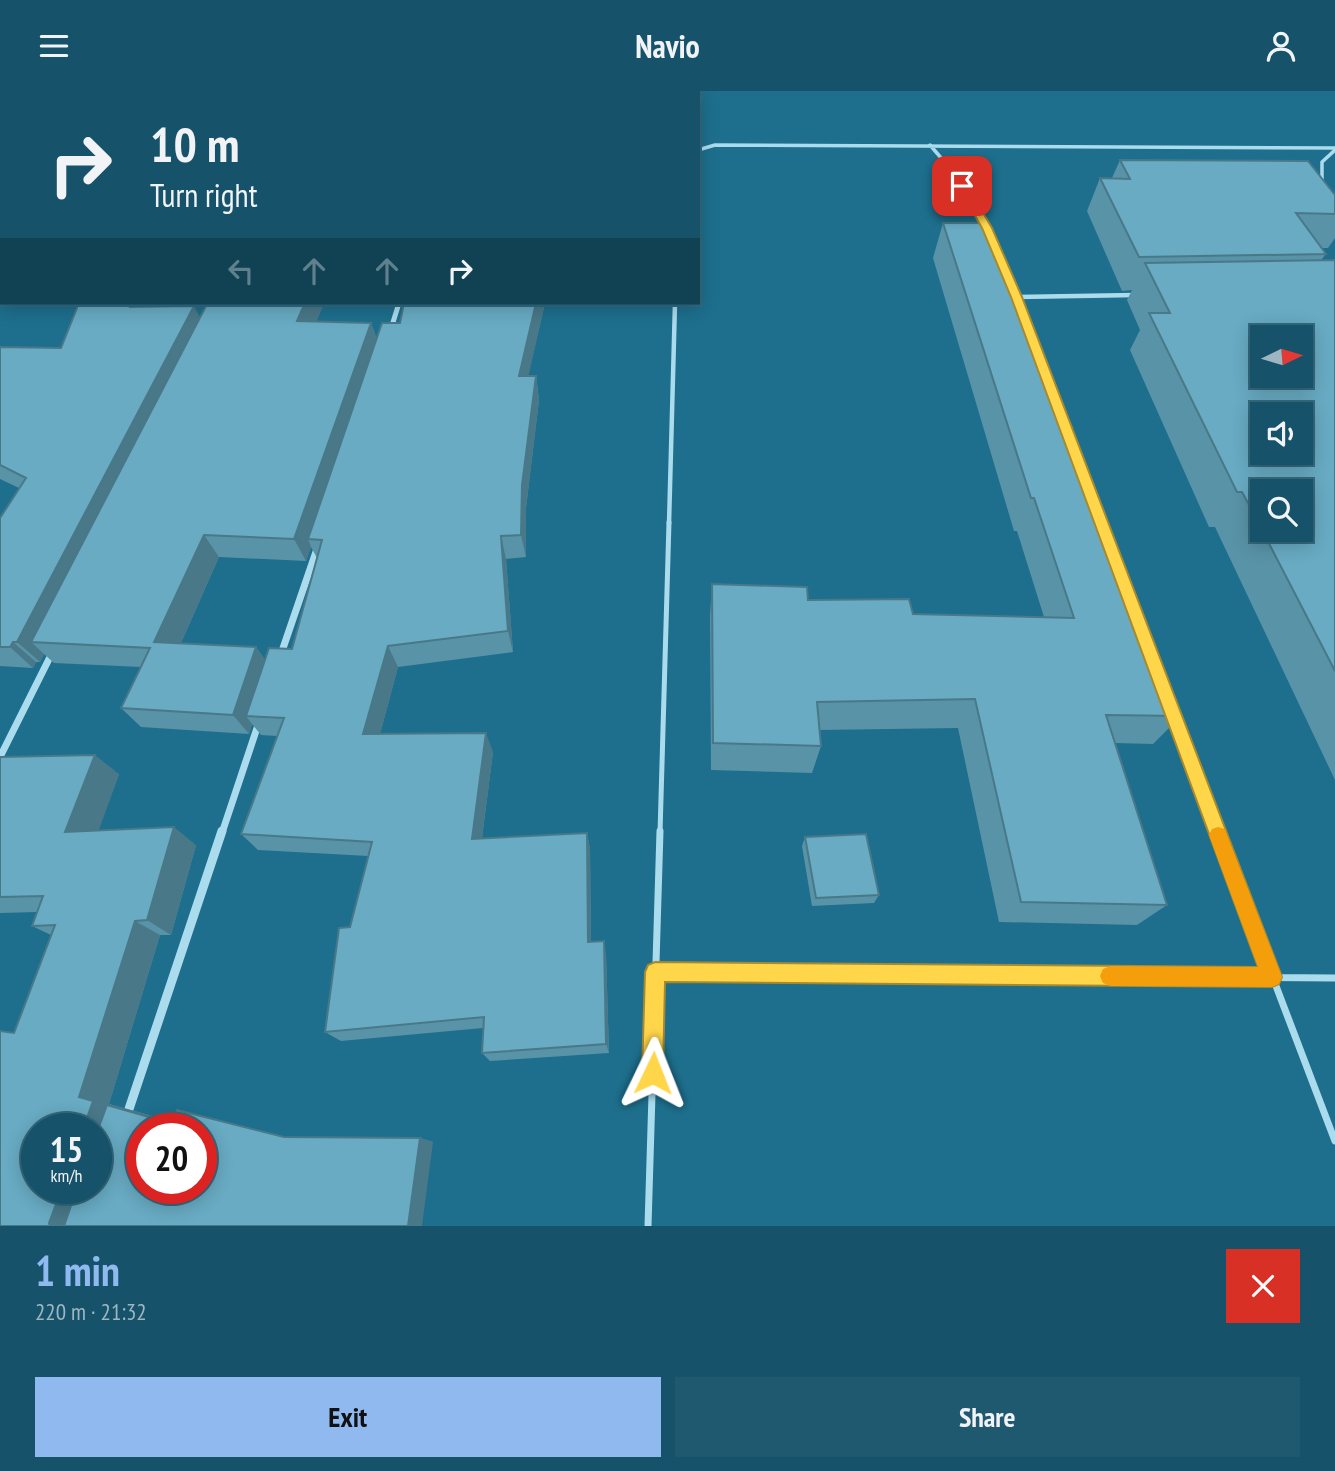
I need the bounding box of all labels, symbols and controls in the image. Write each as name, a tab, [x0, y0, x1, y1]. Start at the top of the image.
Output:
text: Navio	[635, 25, 700, 67]
icon: menu	[35, 27, 73, 65]
icon: person	[1262, 27, 1300, 65]
text: 10 m	[150, 112, 239, 176]
icon: right	[35, 119, 126, 210]
pin	[932, 156, 992, 216]
icon: arrive	[943, 167, 981, 205]
text: Turn right	[150, 174, 258, 216]
icon: left	[222, 252, 260, 290]
icon: ahead	[295, 252, 333, 290]
icon: ahead	[368, 252, 406, 290]
icon: right	[441, 252, 479, 290]
north arrow	[1250, 325, 1312, 389]
map controls	[1250, 325, 1313, 542]
button: sound	[1250, 402, 1313, 465]
button: search	[1250, 479, 1313, 542]
position arrow	[616, 1036, 690, 1110]
speed limit sign: 20	[126, 1113, 217, 1204]
text: 15	[50, 1126, 83, 1172]
text: km/h	[51, 1164, 82, 1187]
text: 1 min	[35, 1243, 120, 1298]
button: close	[1226, 1249, 1300, 1323]
text: 220 m · 21:32	[35, 1297, 147, 1326]
button: Exit	[35, 1377, 661, 1457]
button: Share	[675, 1377, 1300, 1457]

